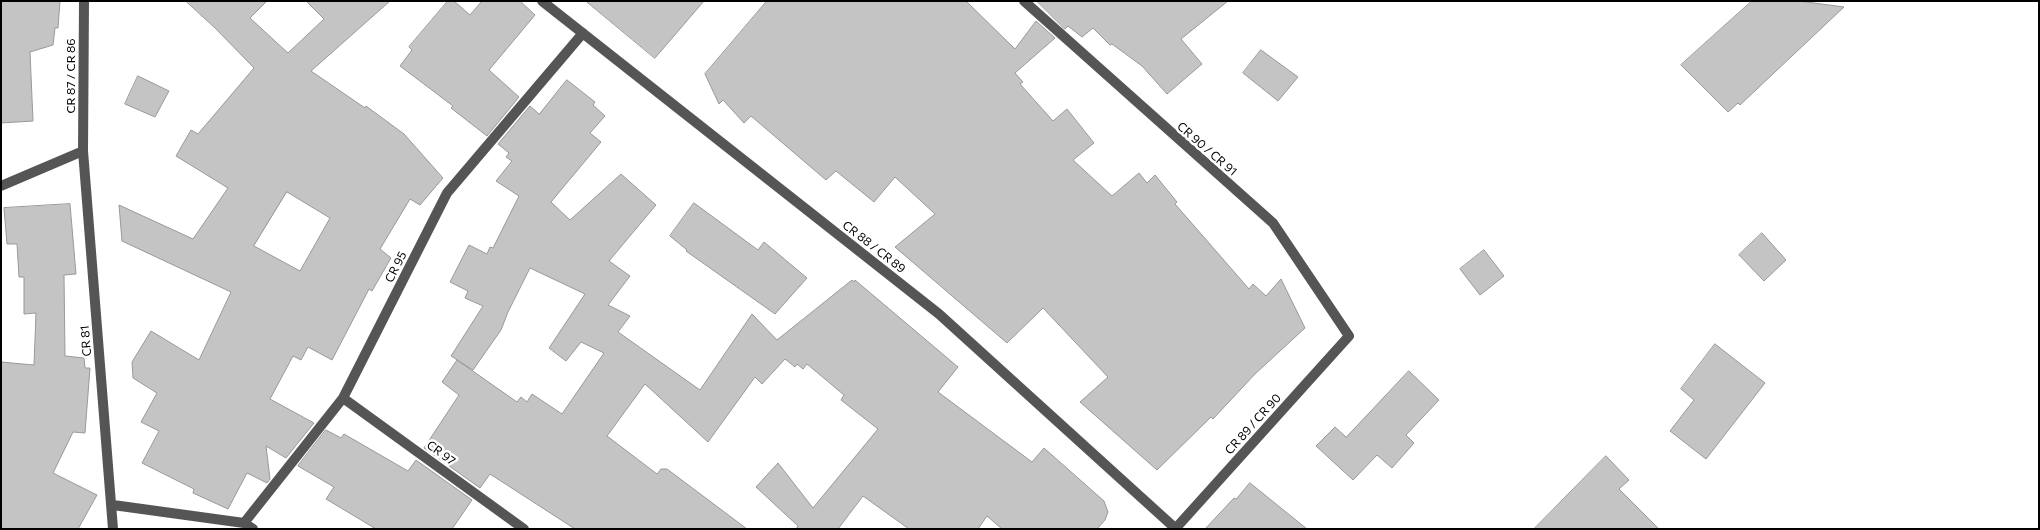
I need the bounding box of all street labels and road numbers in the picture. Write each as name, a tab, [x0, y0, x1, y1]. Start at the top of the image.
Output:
street label: CR 87 / CR 86	[64, 38, 78, 114]
street label: CR 90 / CR 91	[1174, 119, 1240, 179]
street label: CR 88 / CR 89	[840, 218, 908, 276]
street label: CR 95	[382, 249, 410, 285]
street label: CR 81	[77, 325, 95, 357]
street label: CR 89 / CR 90	[1222, 391, 1284, 457]
street label: CR 97	[424, 438, 458, 468]

